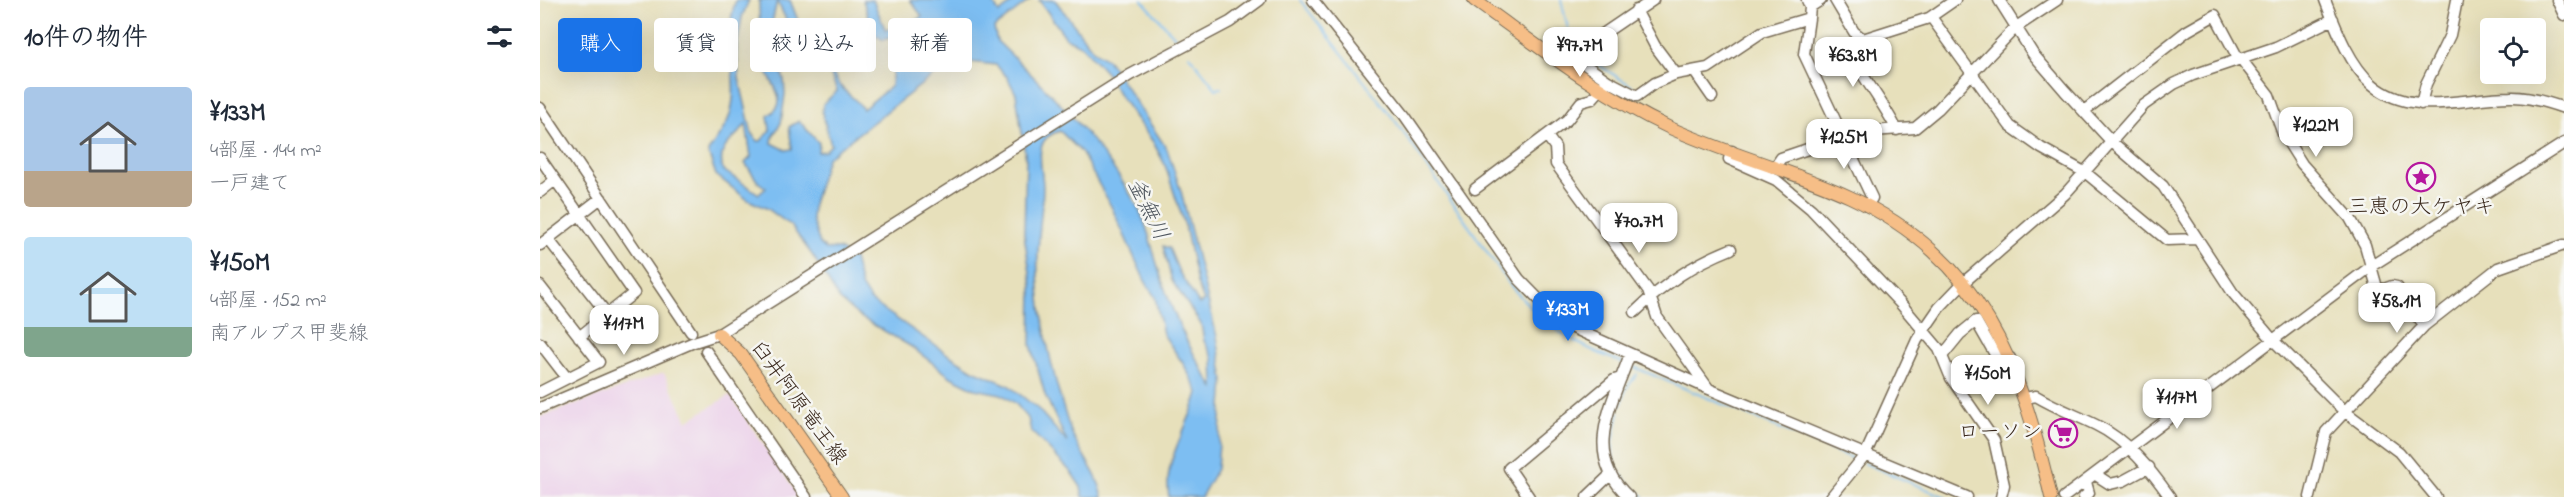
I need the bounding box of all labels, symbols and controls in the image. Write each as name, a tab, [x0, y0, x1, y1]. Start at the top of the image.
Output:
chip: 購入	[558, 18, 642, 72]
chip: 賃貸	[654, 18, 738, 72]
chip: 絞り込み	[750, 18, 876, 72]
chip: 新着	[888, 18, 972, 72]
map controls	[2480, 18, 2546, 84]
button: locate	[2480, 18, 2546, 84]
text: 10件の物件	[24, 20, 148, 58]
icon: filters	[483, 20, 516, 53]
pin: ¥97.7M	[1531, 27, 1629, 78]
text: ¥97.7M	[1557, 32, 1603, 61]
pin: ¥63.8M	[1804, 37, 1902, 88]
text: ¥63.8M	[1829, 42, 1877, 71]
text: ¥133M	[210, 95, 266, 133]
pin: ¥122M	[2274, 107, 2358, 158]
icon: home	[72, 111, 144, 183]
text: ¥122M	[2293, 112, 2339, 141]
pin: ¥125M	[1802, 119, 1886, 170]
text: ¥125M	[1820, 124, 1868, 153]
text: 4部屋 · 144 m²	[210, 137, 322, 166]
place icon: 三恵の大ケヤキ	[2405, 161, 2437, 193]
text: 一戸建て	[210, 170, 290, 199]
water label: 釜無川	[1118, 173, 1176, 247]
place label: 三恵の大ケヤキ	[2348, 193, 2495, 223]
pin: ¥70.7M	[1590, 203, 1688, 254]
text: ¥70.7M	[1614, 208, 1664, 237]
text: ¥150M	[210, 245, 270, 283]
icon: home	[72, 261, 144, 333]
pin: ¥58.1M	[2348, 283, 2446, 334]
text: 4部屋 · 152 m²	[210, 287, 327, 316]
text: ¥58.1M	[2372, 288, 2422, 317]
pin: ¥133M	[1526, 291, 1610, 342]
text: ¥133M	[1547, 296, 1589, 325]
pin: ¥117M	[582, 305, 666, 356]
text: ¥117M	[604, 310, 644, 339]
text: 南アルプス甲斐線	[210, 320, 368, 349]
street label: 臼井阿原竜王線	[743, 335, 853, 471]
pin: ¥150M	[1946, 355, 2030, 406]
text: ¥150M	[1965, 360, 2011, 389]
pin: ¥117M	[2135, 379, 2219, 430]
text: ¥117M	[2157, 384, 2197, 413]
supermarket icon: ローソン	[2047, 417, 2079, 449]
place label: ローソン	[1958, 418, 2042, 448]

